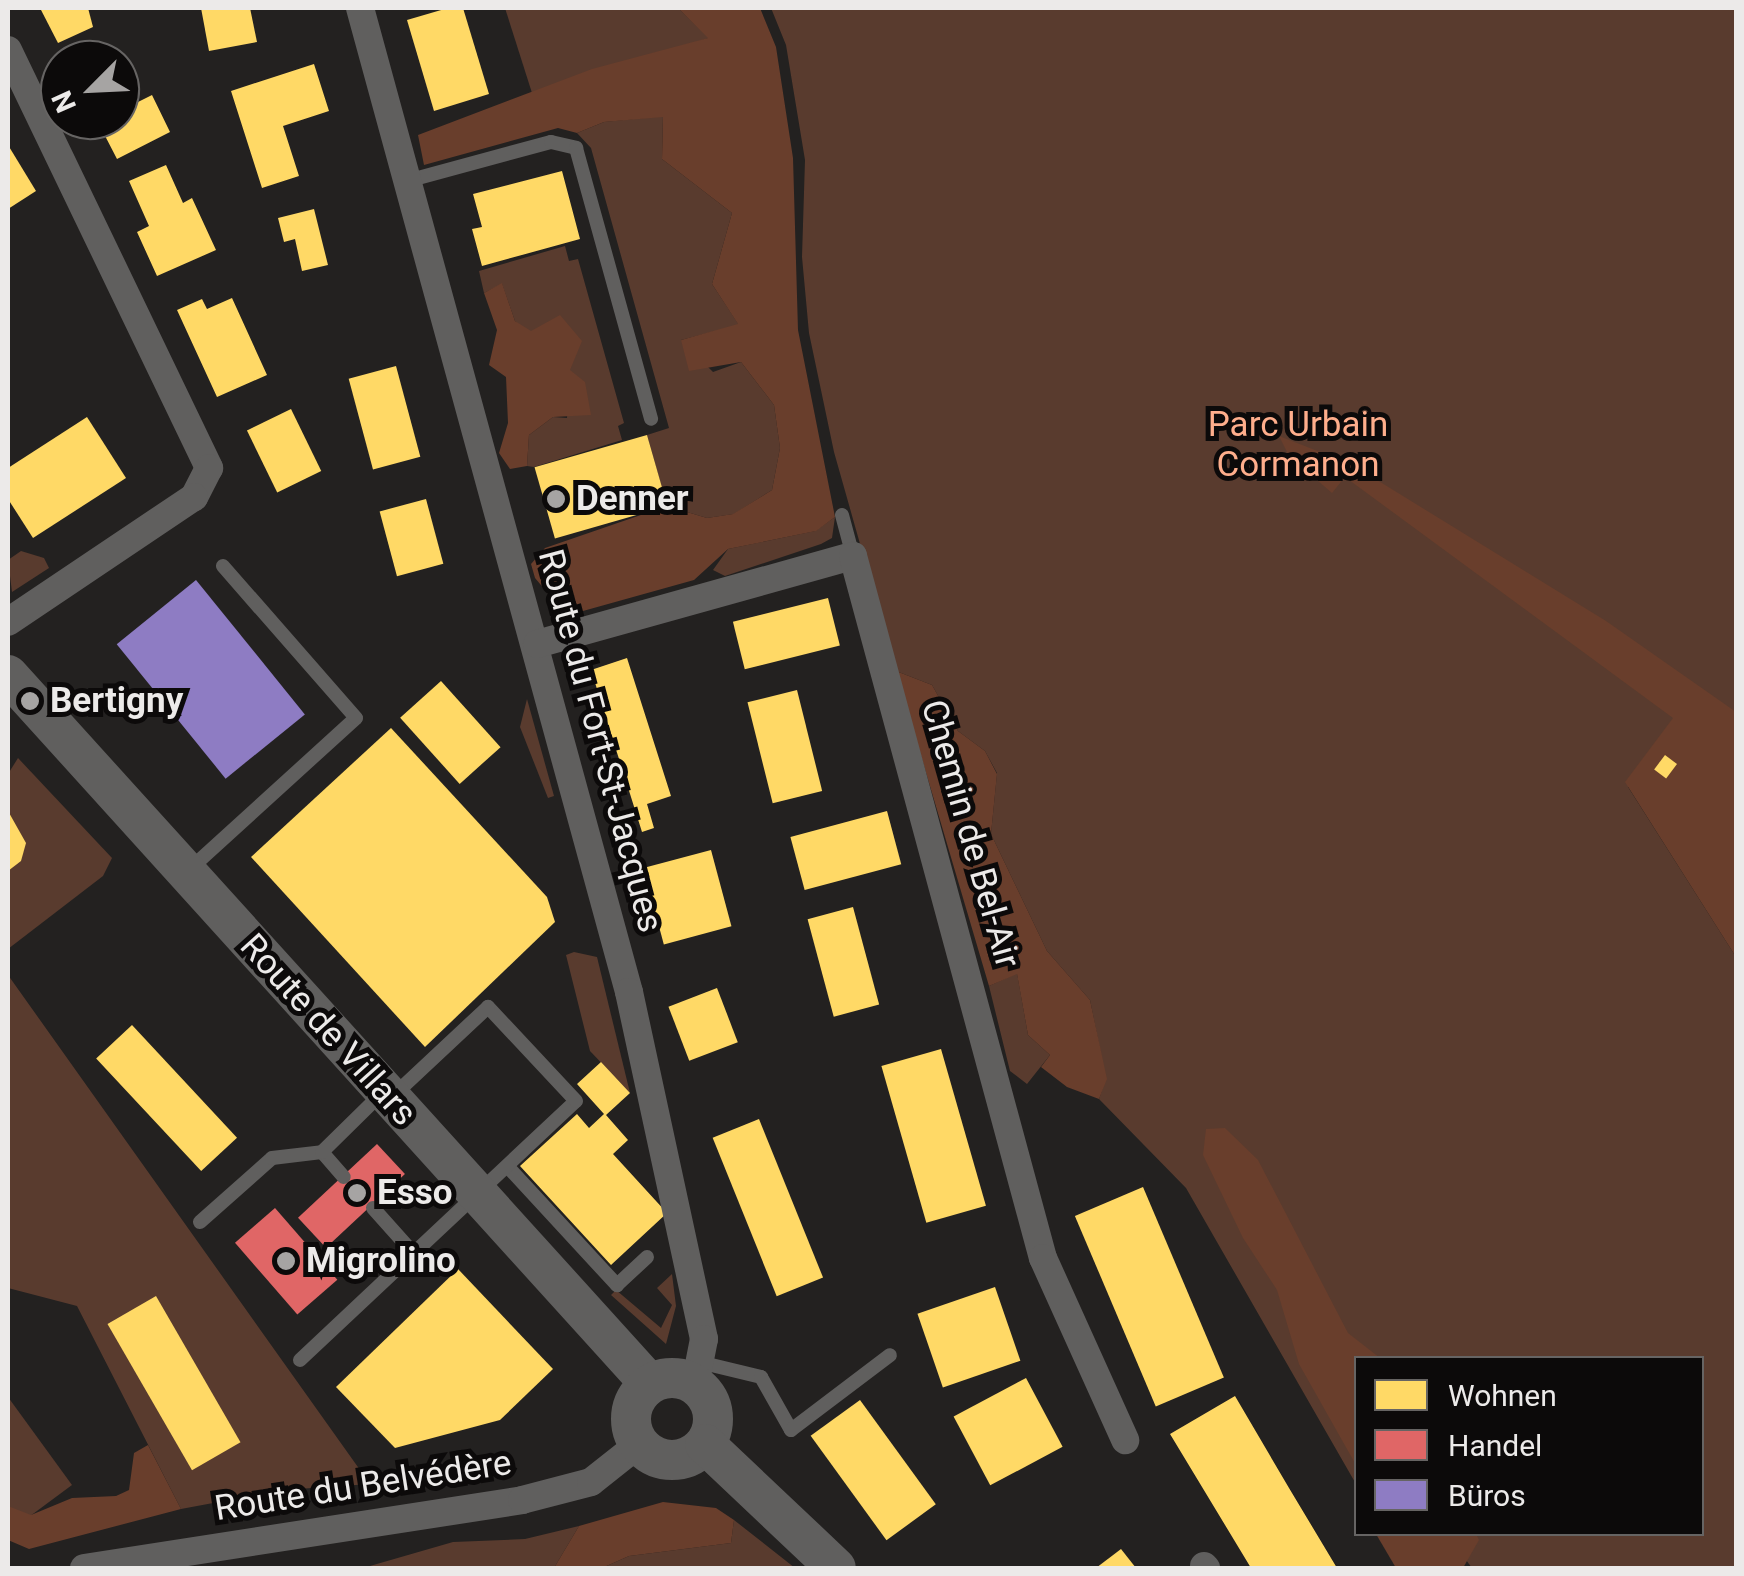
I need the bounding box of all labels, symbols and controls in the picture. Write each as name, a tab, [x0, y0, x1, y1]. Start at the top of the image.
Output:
north arrow	[40, 40, 140, 140]
text: N	[45, 86, 83, 117]
park label: Parc Urbain Cormanon	[1208, 404, 1388, 486]
place label: Denner	[576, 478, 689, 520]
marker: Denner	[545, 488, 567, 510]
street label: Route du Fort-St-Jacques	[529, 545, 671, 937]
place label: Bertigny	[50, 680, 183, 722]
marker: Bertigny	[19, 690, 41, 712]
street label: Chemin de Bel-Air	[912, 695, 1028, 973]
street label: Route de Villars	[231, 926, 425, 1134]
place label: Esso	[377, 1172, 452, 1214]
marker: Esso	[346, 1182, 368, 1204]
place label: Migrolino	[306, 1240, 456, 1282]
marker: Migrolino	[275, 1250, 297, 1272]
legend	[1354, 1356, 1704, 1536]
text: Wohnen	[1448, 1378, 1557, 1413]
text: Handel	[1448, 1428, 1542, 1463]
street label: Route du Belvédère	[212, 1442, 514, 1530]
text: Büros	[1448, 1478, 1526, 1513]

